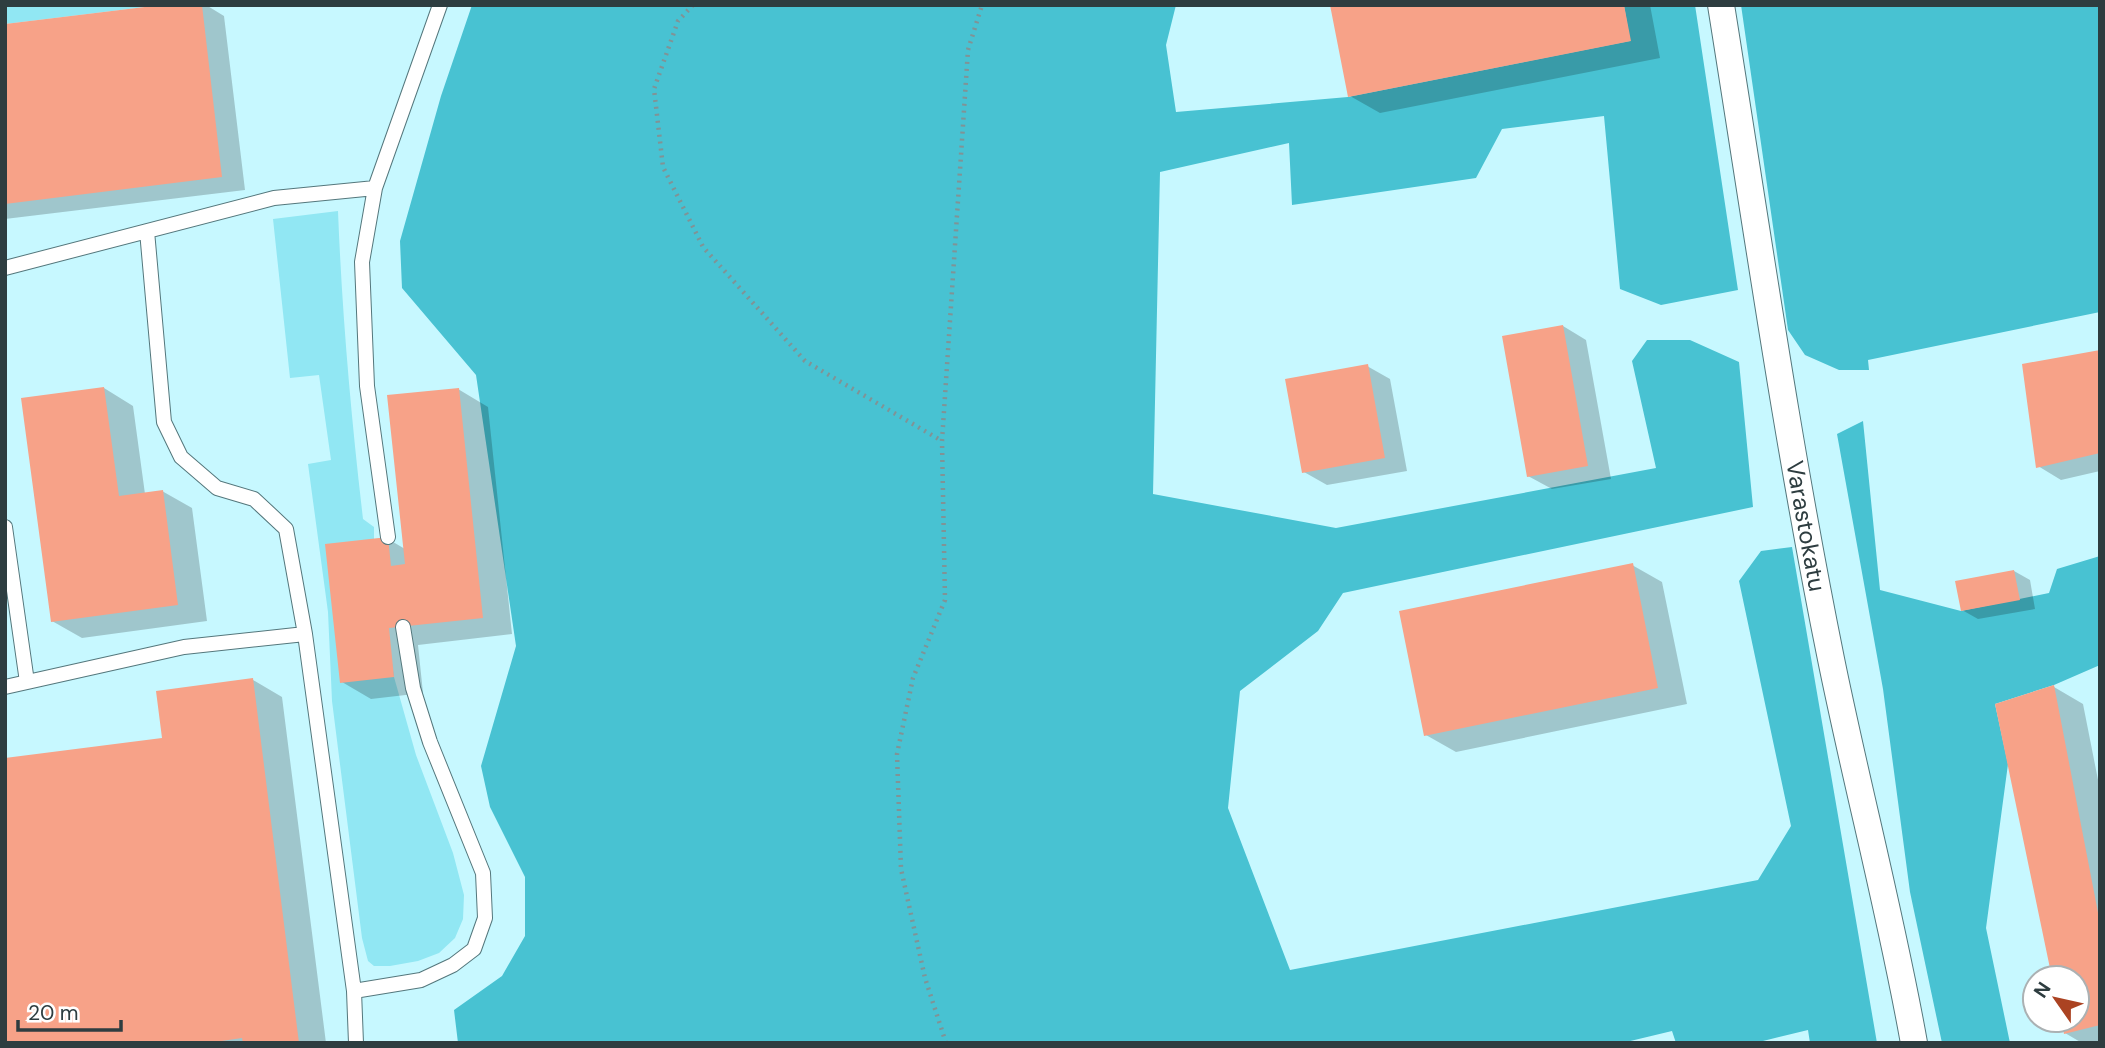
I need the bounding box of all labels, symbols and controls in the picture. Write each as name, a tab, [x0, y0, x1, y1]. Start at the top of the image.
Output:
street label: Varastokatu	[1779, 458, 1833, 594]
north arrow	[2021, 964, 2091, 1034]
text: N	[2028, 977, 2057, 1003]
scale bar	[18, 988, 121, 1032]
text: 20 m	[28, 999, 79, 1027]

